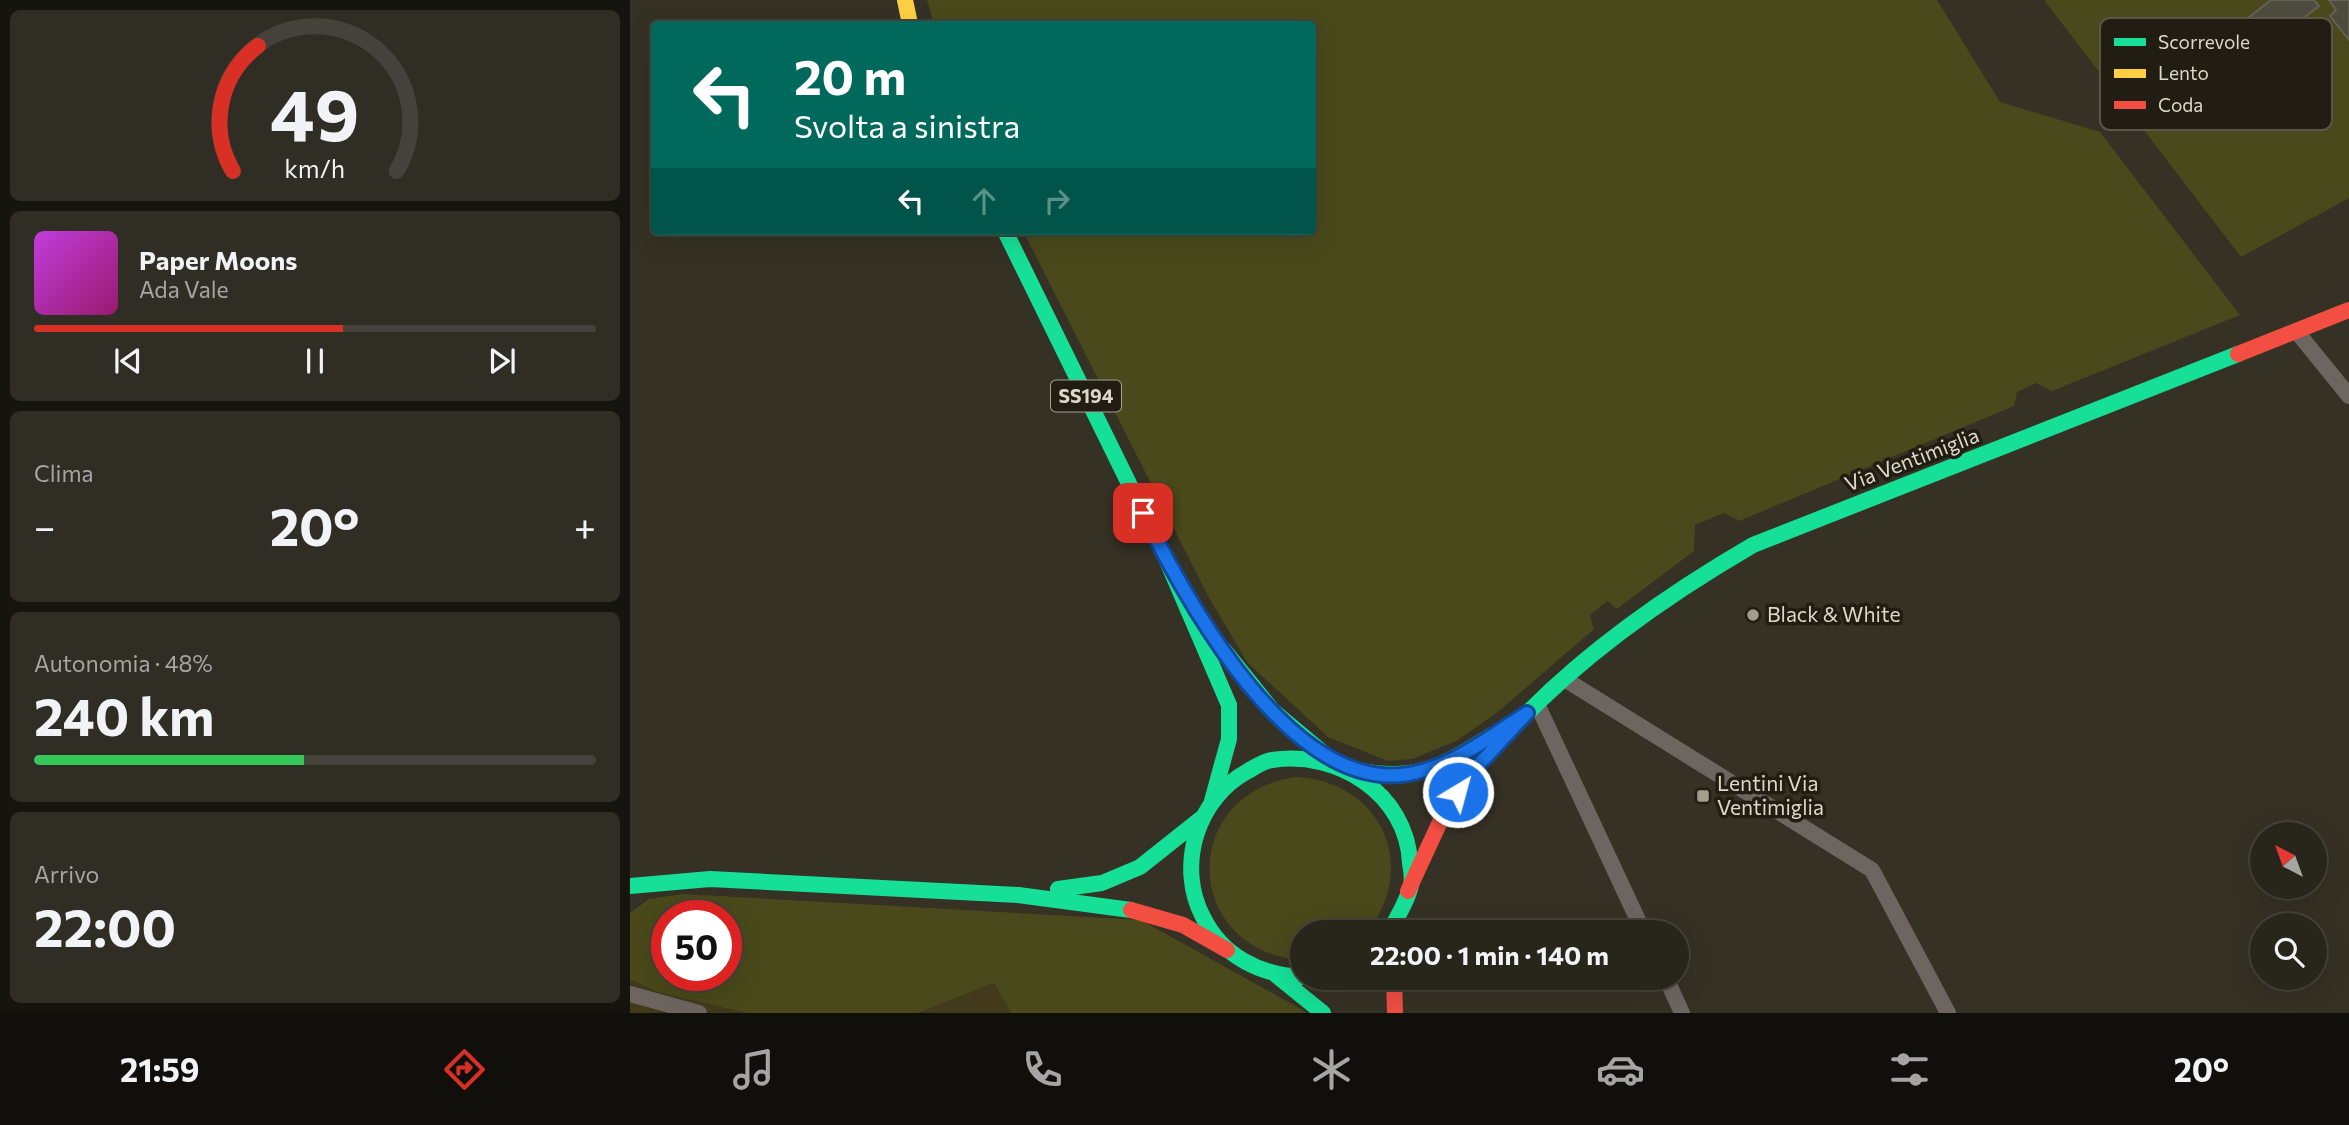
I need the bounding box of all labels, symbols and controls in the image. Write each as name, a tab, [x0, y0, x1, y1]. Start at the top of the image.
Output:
legend	[2100, 18, 2332, 130]
text: Scorrevole	[2158, 30, 2250, 53]
text: 20 m	[794, 45, 906, 105]
icon: left	[679, 49, 770, 140]
text: Lento	[2158, 61, 2209, 84]
text: 49	[270, 68, 360, 157]
text: Coda	[2158, 93, 2203, 116]
text: Svolta a sinistra	[794, 105, 1020, 145]
text: km/h	[285, 153, 345, 183]
icon: left	[892, 182, 930, 220]
icon: ahead	[965, 182, 1003, 220]
icon: right	[1038, 182, 1076, 220]
text: Paper Moons	[139, 244, 297, 275]
text: Ada Vale	[139, 275, 229, 303]
icon: previous	[109, 342, 147, 380]
icon: pause	[296, 342, 334, 380]
icon: next	[483, 342, 521, 380]
road number: SS194	[1051, 380, 1121, 412]
street label: Via Ventimiglia	[1841, 422, 1982, 496]
text: Clima	[34, 459, 94, 487]
pin	[1113, 483, 1173, 543]
text: 20°	[270, 493, 360, 557]
icon: arrive	[1124, 494, 1162, 532]
text: −	[34, 502, 56, 549]
text: +	[574, 502, 596, 549]
place label: Black & White	[1767, 601, 1900, 626]
marker: Black & White	[1745, 607, 1761, 623]
text: Autonomia · 48%	[34, 649, 213, 677]
text: 240 km	[34, 683, 214, 747]
position arrow	[1421, 755, 1495, 829]
place label: Lentini Via Ventimiglia	[1717, 770, 1824, 819]
marker: Lentini Via Ventimiglia	[1695, 788, 1711, 804]
north arrow	[2250, 822, 2328, 900]
map controls	[2250, 822, 2327, 990]
text: Arrivo	[34, 860, 99, 888]
text: 22:00	[34, 894, 176, 958]
speed limit sign: 50	[651, 900, 742, 991]
button: search	[2250, 913, 2327, 990]
text: 22:00 · 1 min · 140 m	[1370, 939, 1609, 970]
icon: directions	[440, 1045, 489, 1094]
icon: music	[729, 1045, 778, 1094]
icon: phone	[1018, 1045, 1067, 1094]
icon: climate	[1307, 1045, 1356, 1094]
icon: car	[1596, 1045, 1645, 1094]
icon: filters	[1885, 1045, 1934, 1094]
text: 21:59	[120, 1049, 200, 1089]
text: 20°	[2174, 1049, 2229, 1089]

